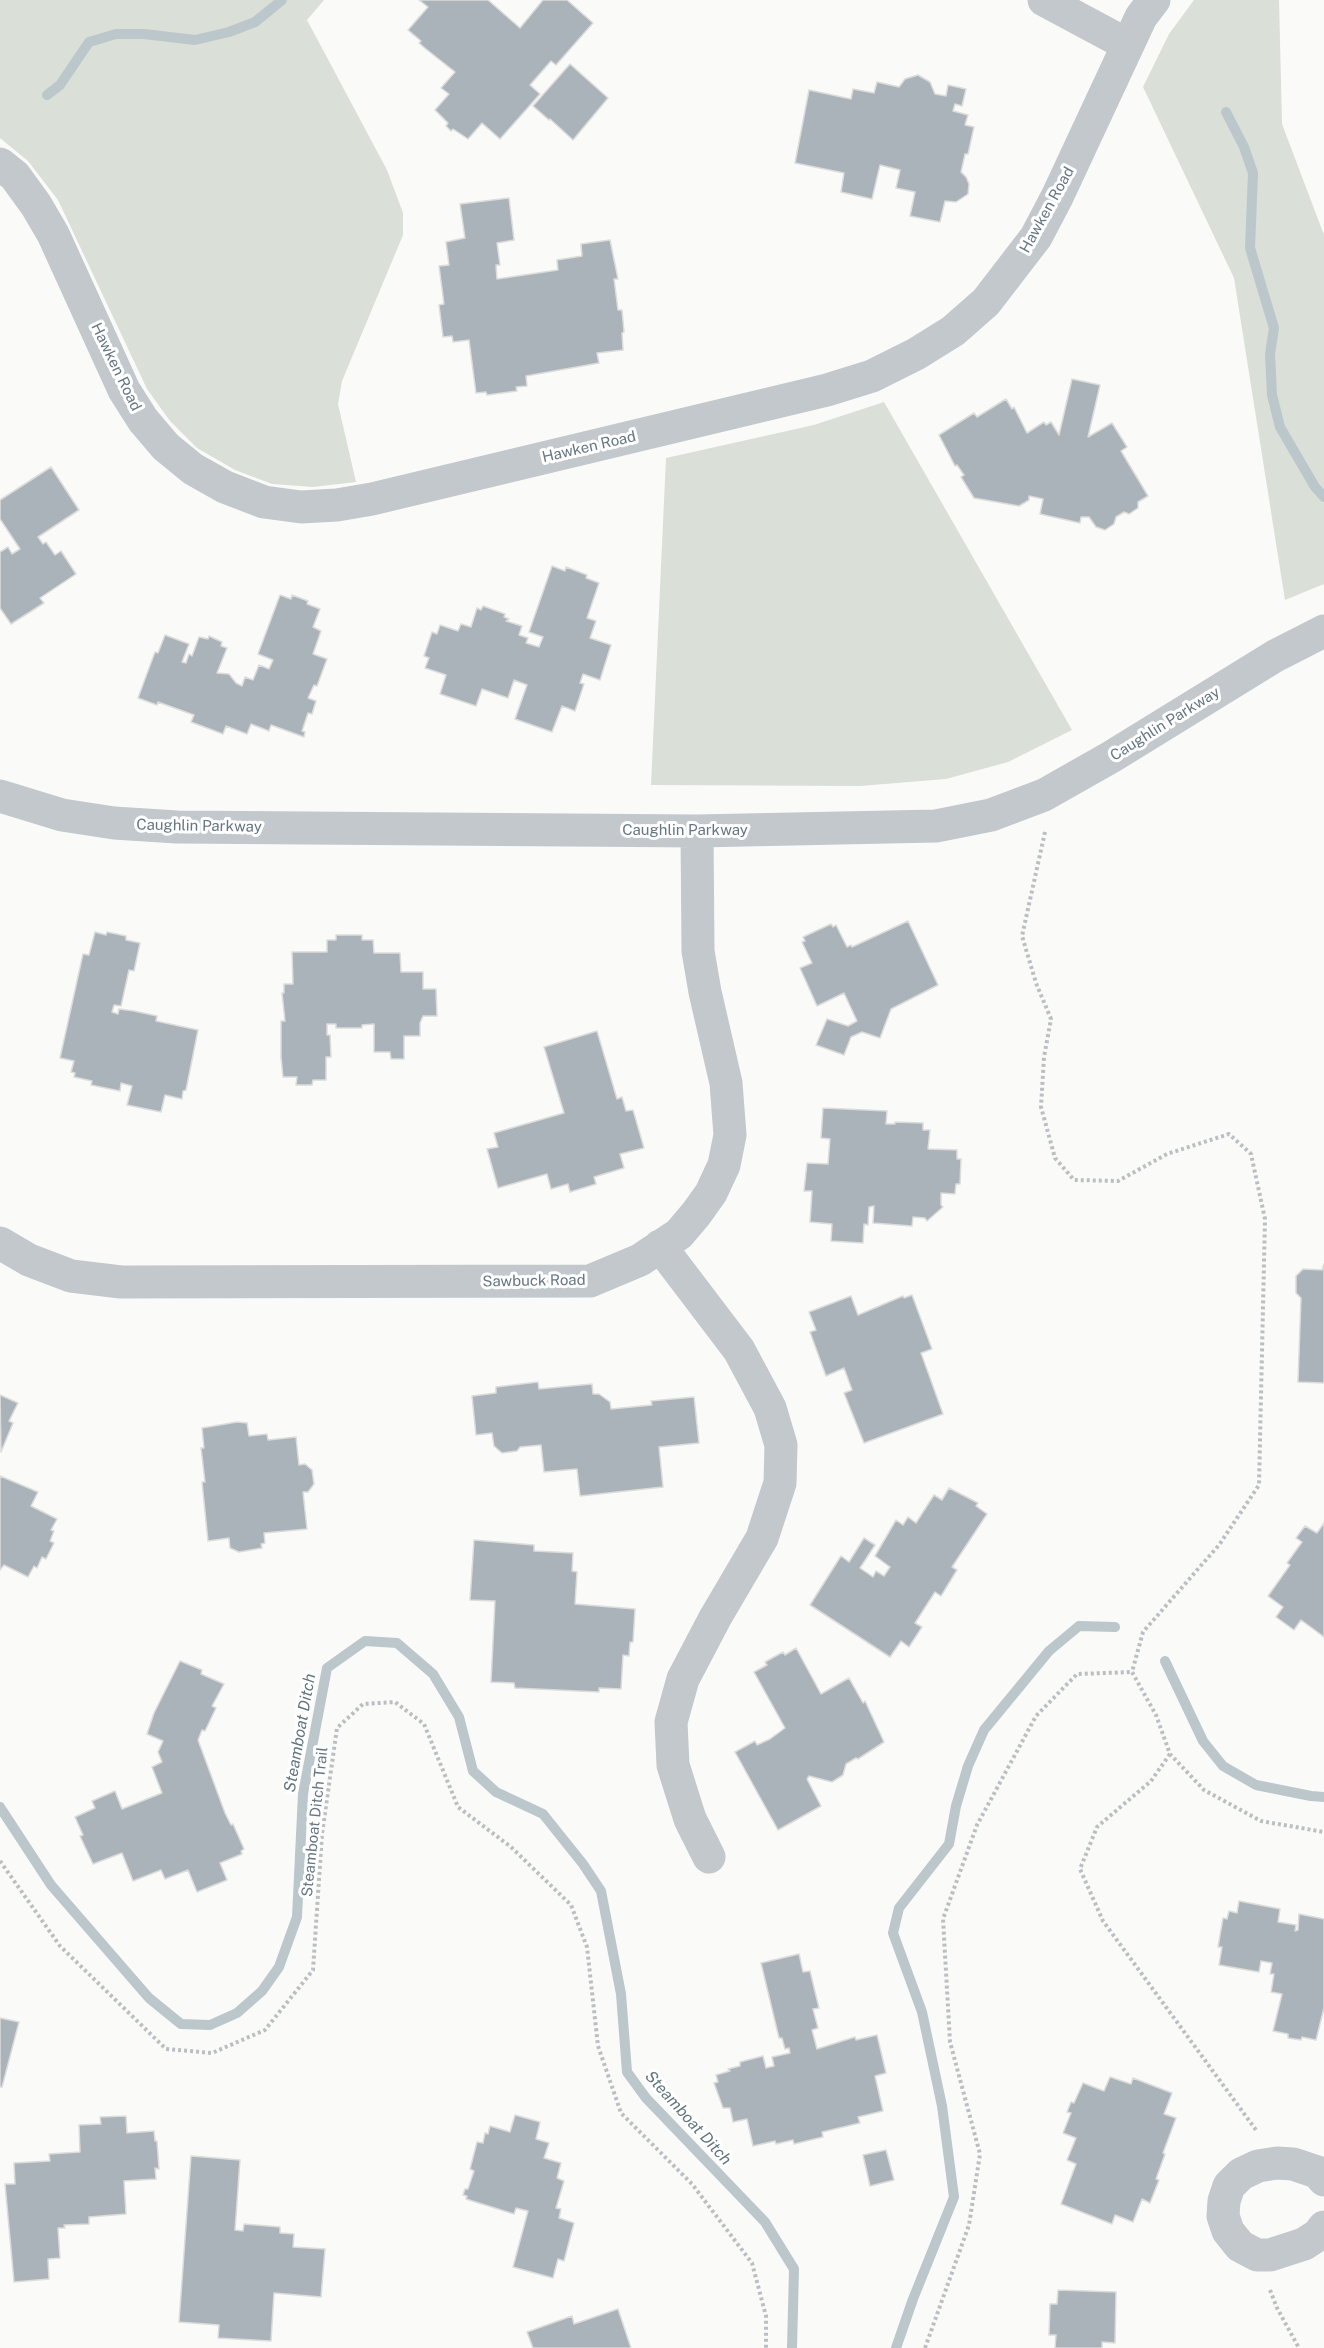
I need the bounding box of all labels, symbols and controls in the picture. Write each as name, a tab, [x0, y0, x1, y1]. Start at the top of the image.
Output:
street label: Hawken Road	[1016, 164, 1078, 256]
street label: Hawken Road	[87, 320, 145, 414]
street label: Hawken Road	[540, 427, 638, 467]
street label: Caughlin Parkway	[1107, 683, 1223, 765]
street label: Caughlin Parkway	[136, 816, 262, 836]
street label: Caughlin Parkway	[622, 821, 748, 839]
street label: Sawbuck Road	[482, 1271, 586, 1291]
water label: Steamboat Ditch	[280, 1672, 320, 1794]
street label: Steamboat Ditch Trail	[298, 1746, 332, 1898]
water label: Steamboat Ditch	[641, 2067, 735, 2169]

